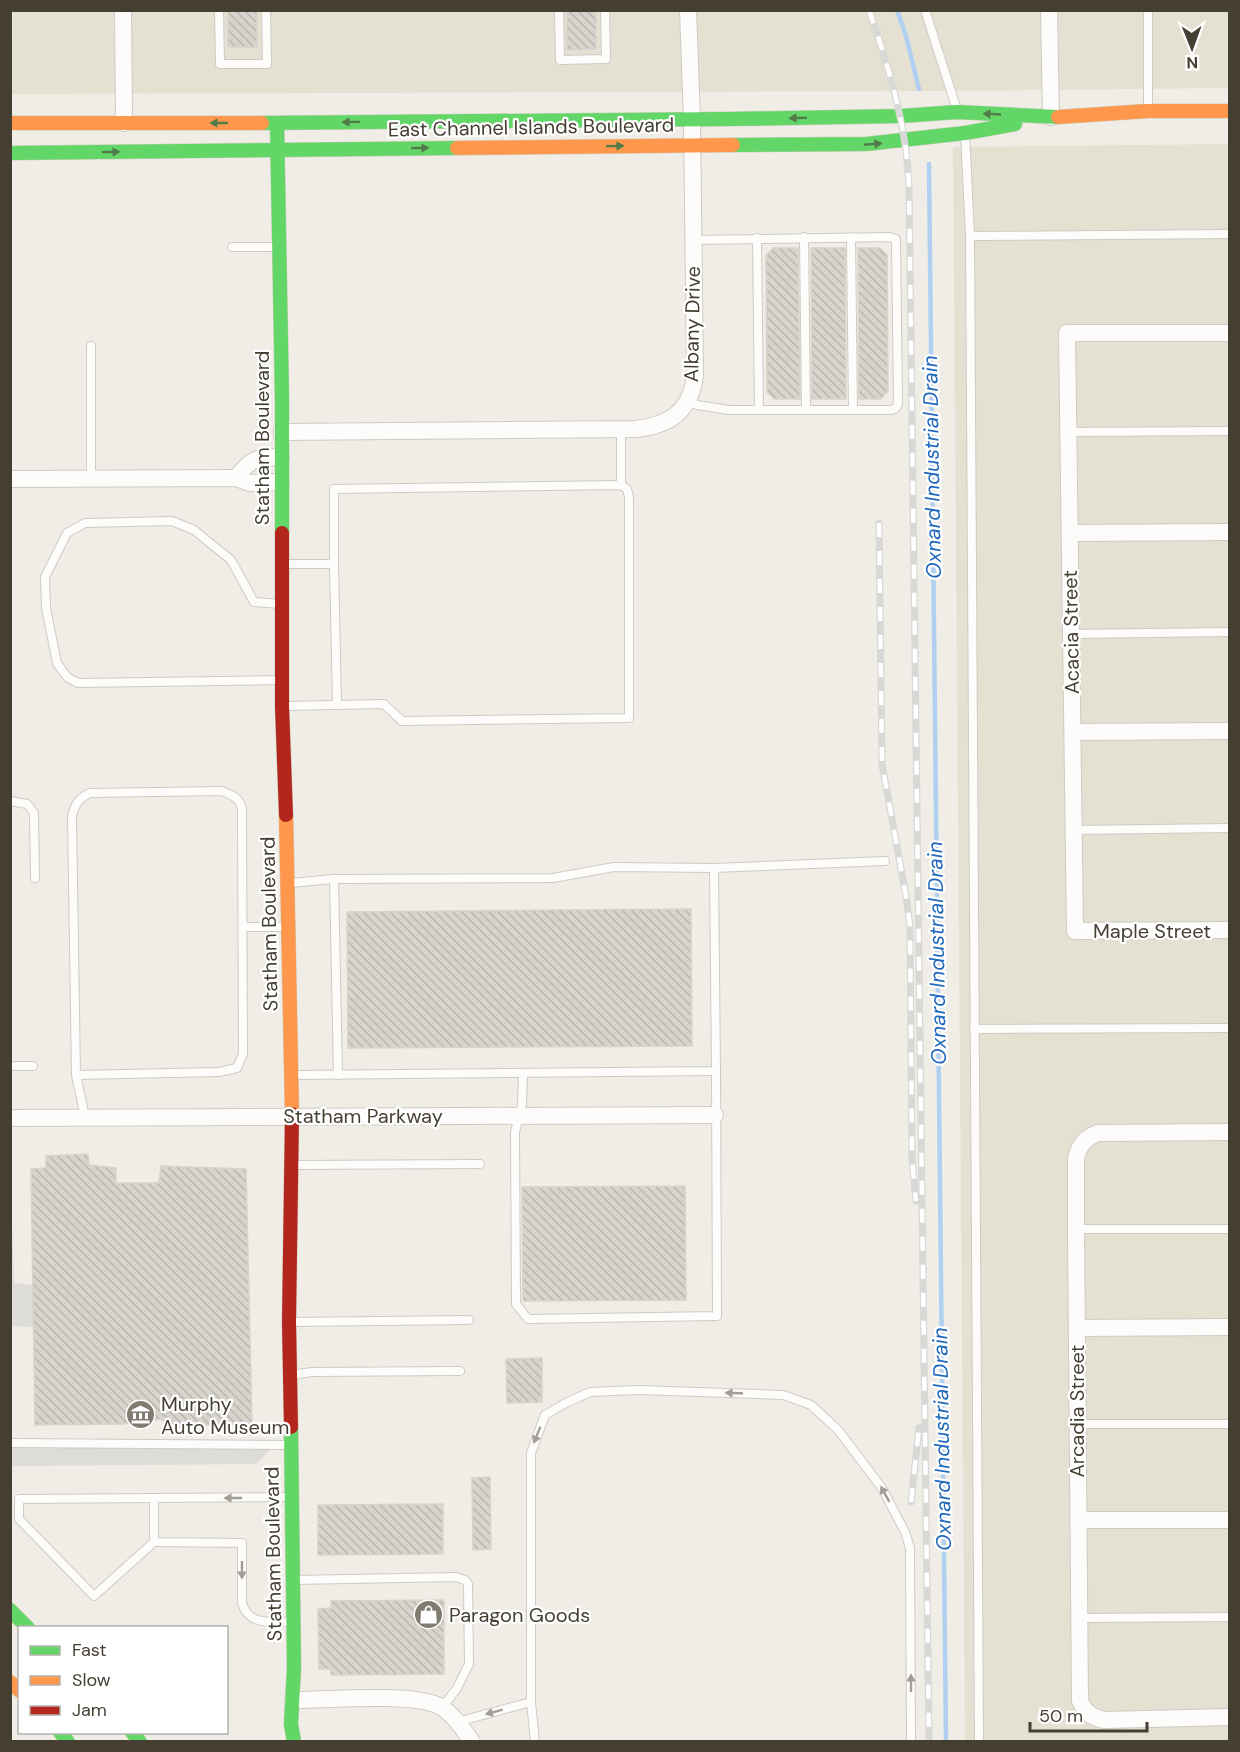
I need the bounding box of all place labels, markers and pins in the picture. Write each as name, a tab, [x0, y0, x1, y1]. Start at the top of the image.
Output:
place label: Murphy Auto Museum	[161, 1391, 289, 1440]
museum icon: Murphy Auto Museum	[124, 1399, 156, 1431]
shop icon: Paragon Goods	[412, 1599, 444, 1631]
place label: Paragon Goods	[449, 1602, 590, 1628]

